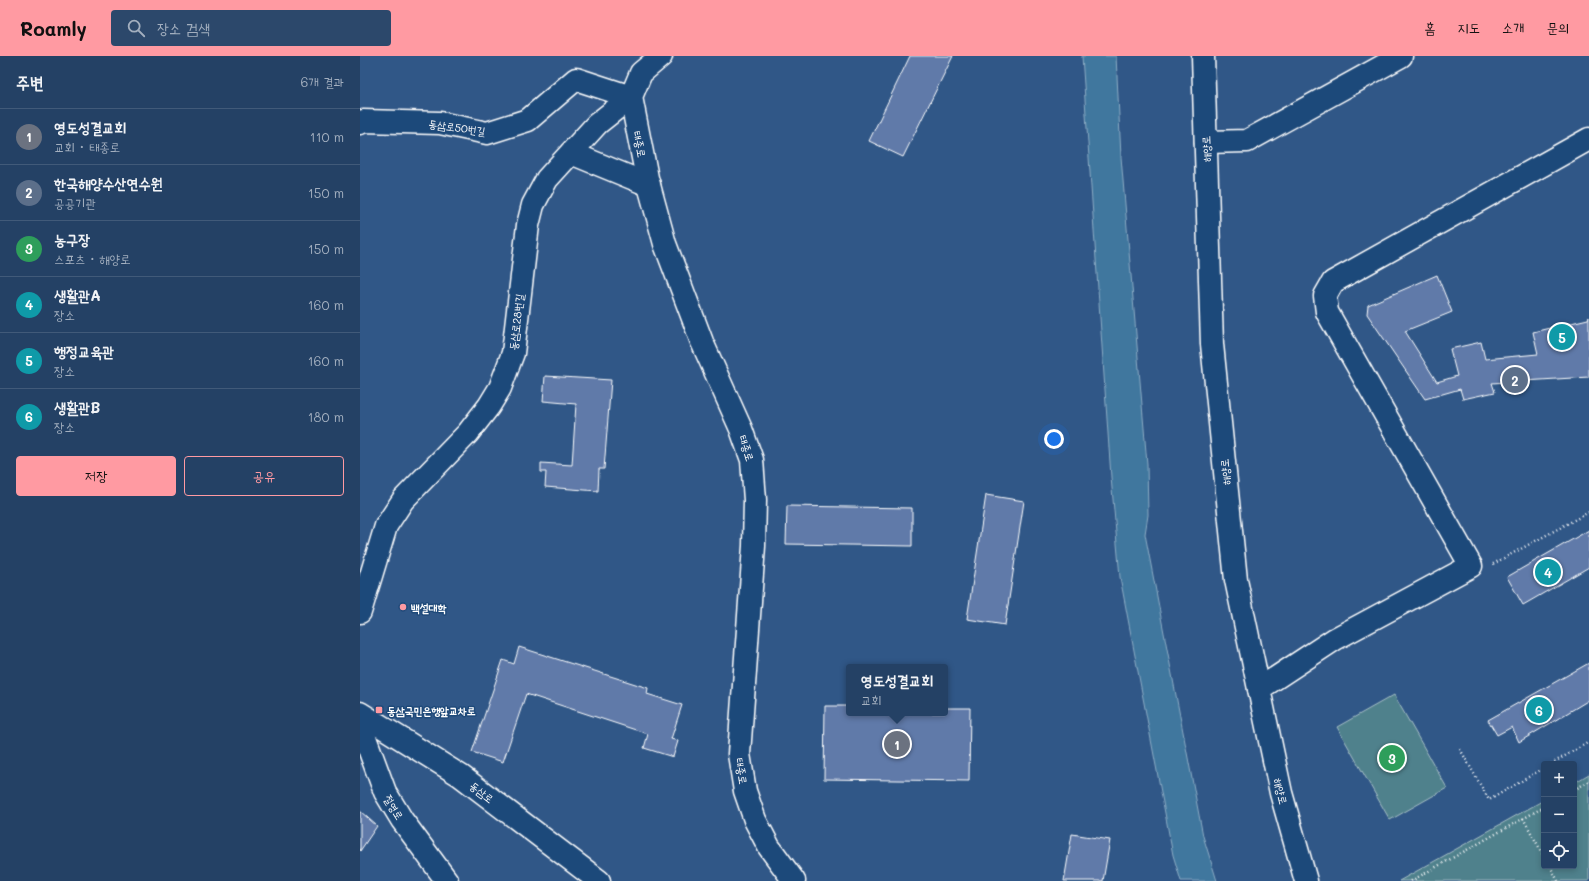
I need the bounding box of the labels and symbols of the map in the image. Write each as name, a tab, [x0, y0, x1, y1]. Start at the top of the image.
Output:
street label: 동삼로50번길	[428, 116, 487, 138]
street label: 태종로	[630, 130, 650, 159]
street label: 해양로	[1198, 135, 1214, 163]
street label: 동삼로28번길	[505, 293, 527, 351]
pin: 5	[1549, 322, 1575, 352]
pin: 2	[1502, 365, 1528, 395]
your location	[1044, 429, 1064, 449]
street label: 태종로	[736, 433, 758, 463]
street label: 해양로	[1216, 458, 1234, 486]
pin: 4	[1535, 557, 1561, 587]
place label: 백설대학	[411, 600, 447, 615]
marker: 백설대학	[398, 602, 408, 612]
pin: 6	[1526, 695, 1552, 725]
place label: 동삼국민은행앞교차로	[387, 703, 476, 718]
marker: 동삼국민은행앞교차로	[374, 705, 384, 715]
pin: 1	[884, 729, 910, 759]
pin: 3	[1379, 743, 1405, 773]
street label: 태종로	[733, 757, 752, 785]
street label: 해양로	[1271, 776, 1292, 806]
street label: 동삼로	[467, 778, 497, 806]
street label: 절영로	[381, 792, 407, 822]

